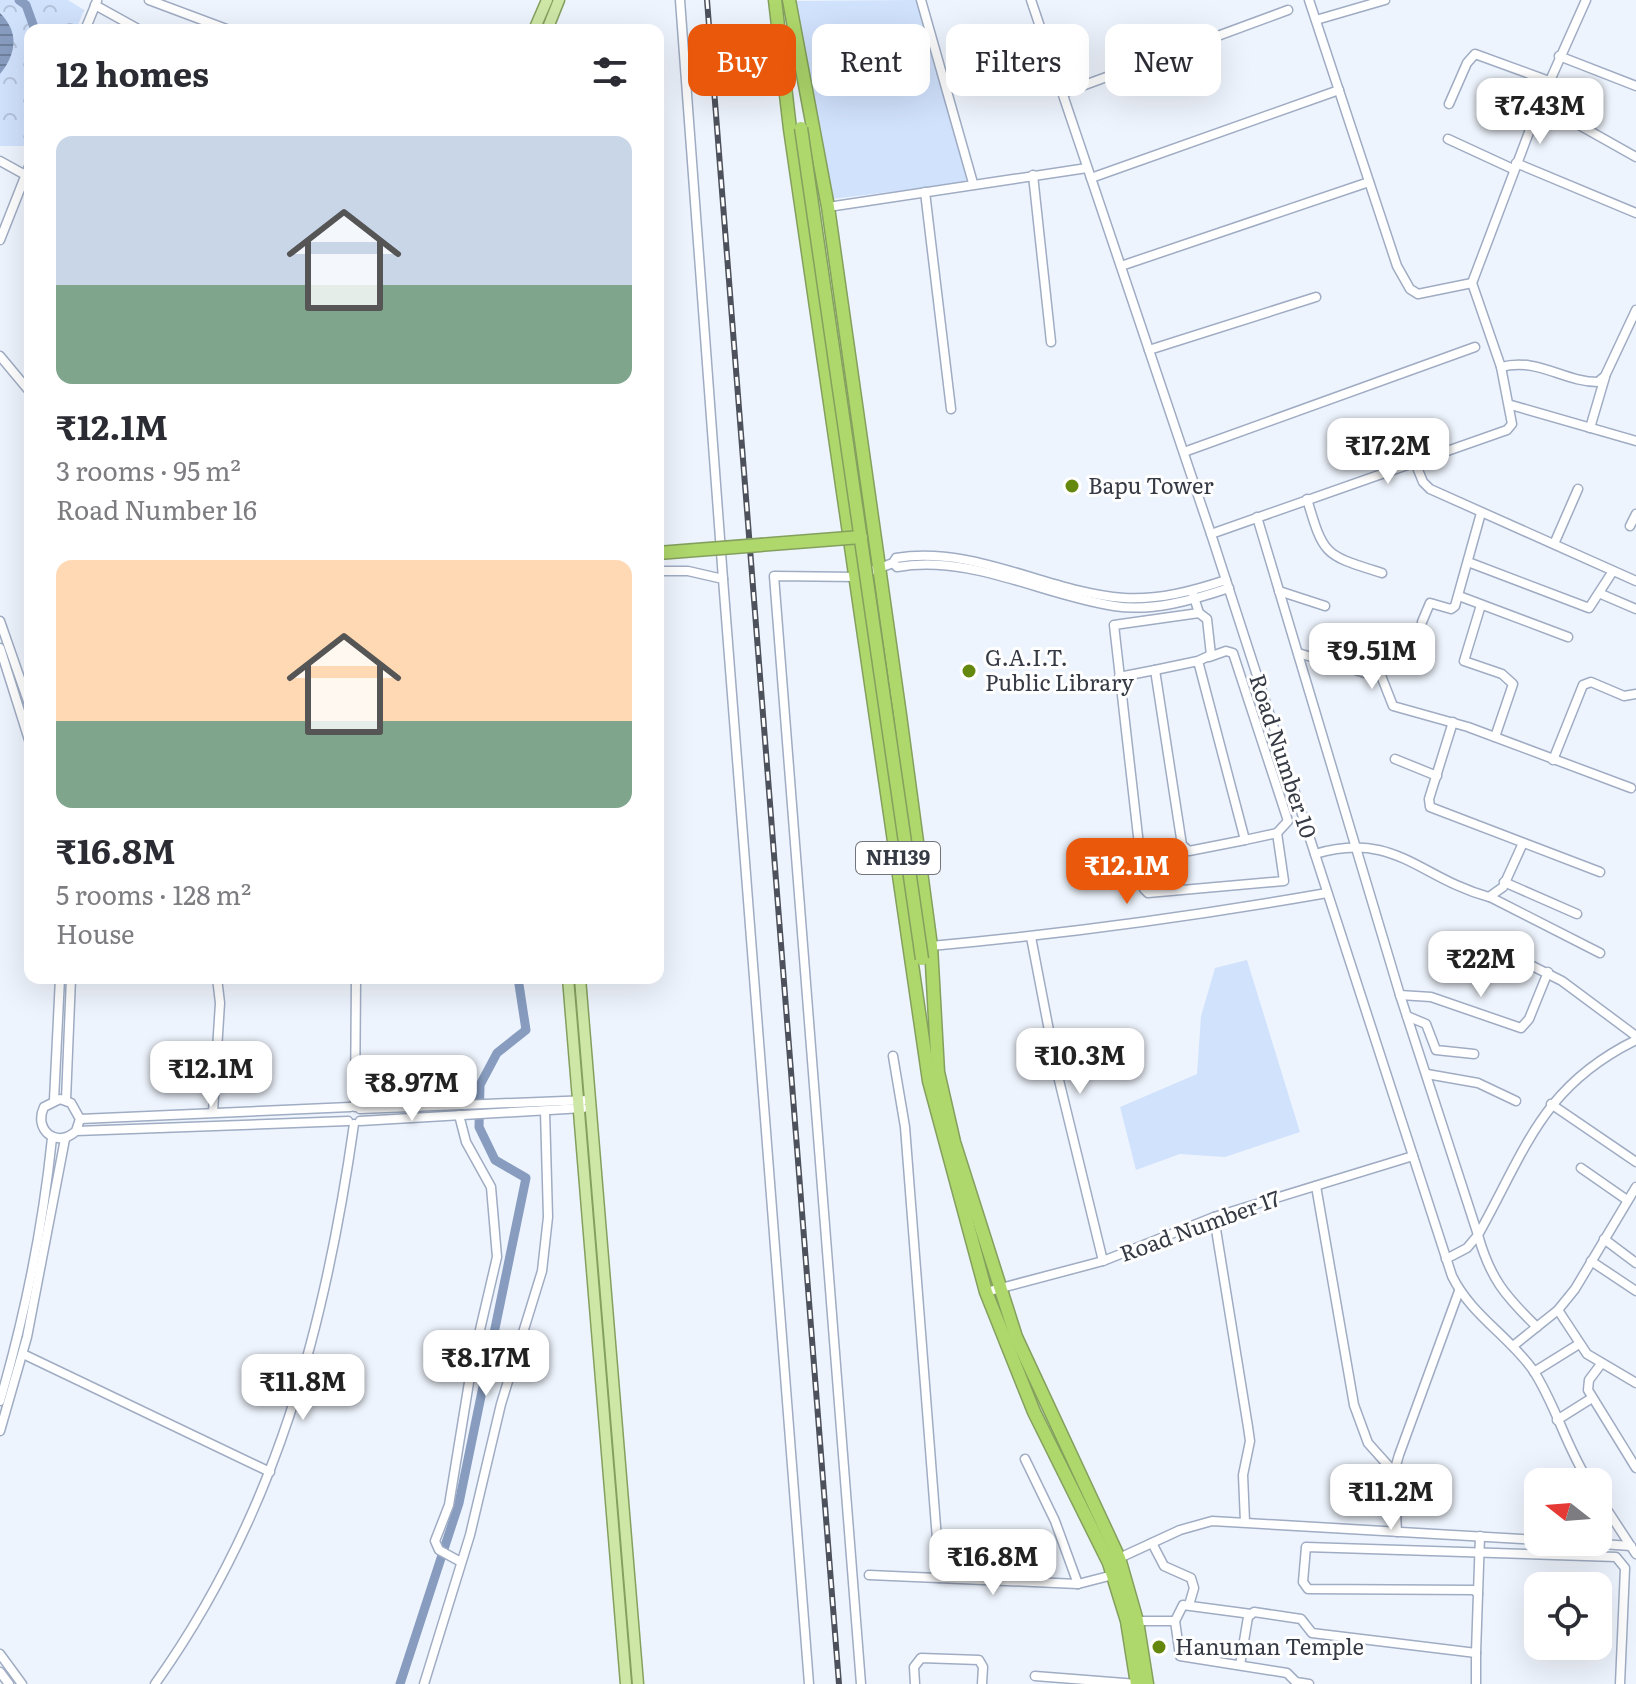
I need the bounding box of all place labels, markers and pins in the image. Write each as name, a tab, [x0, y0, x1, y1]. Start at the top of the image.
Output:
pin: ₹7.43M	[1475, 78, 1605, 146]
pin: ₹17.2M	[1323, 418, 1453, 486]
place label: Bapu Tower	[1088, 468, 1214, 501]
marker: Bapu Tower	[1063, 477, 1081, 495]
pin: ₹9.51M	[1307, 623, 1437, 691]
place label: G.A.I.T. Public Library	[985, 640, 1134, 698]
marker: G.A.I.T. Public Library	[960, 662, 978, 680]
pin: ₹12.1M	[1062, 838, 1192, 906]
pin: ₹22M	[1434, 931, 1528, 999]
pin: ₹10.3M	[1015, 1028, 1145, 1096]
pin: ₹12.1M	[146, 1041, 276, 1109]
pin: ₹8.97M	[347, 1055, 477, 1123]
pin: ₹8.17M	[421, 1330, 551, 1398]
pin: ₹11.8M	[238, 1354, 368, 1422]
pin: ₹11.2M	[1326, 1464, 1456, 1532]
pin: ₹16.8M	[928, 1529, 1058, 1597]
place label: Hanuman Temple	[1175, 1629, 1364, 1662]
marker: Hanuman Temple	[1150, 1638, 1168, 1656]

